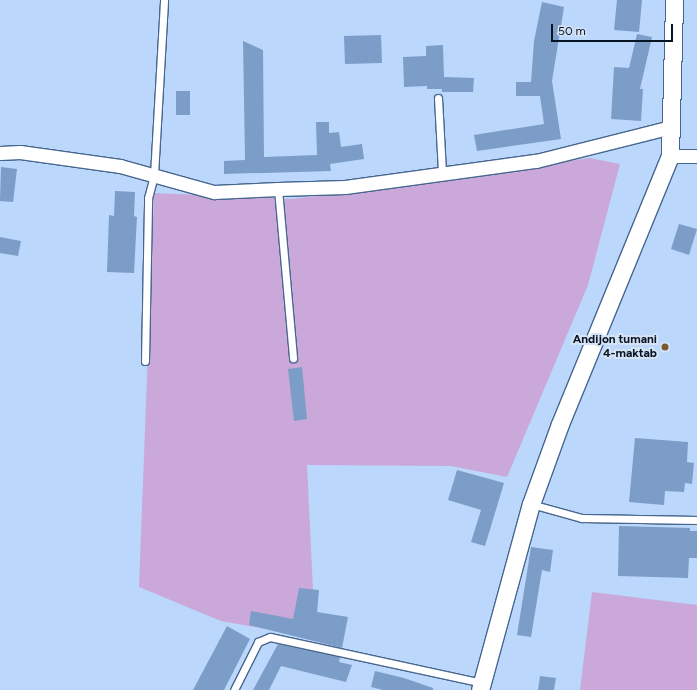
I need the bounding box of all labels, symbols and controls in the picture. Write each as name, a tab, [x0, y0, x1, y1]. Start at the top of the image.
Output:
scale bar	[553, 16, 675, 42]
text: 50 m	[558, 24, 586, 38]
place label: Andijon tumani 4-maktab	[573, 333, 657, 361]
marker: Andijon tumani 4-maktab	[660, 342, 670, 352]

